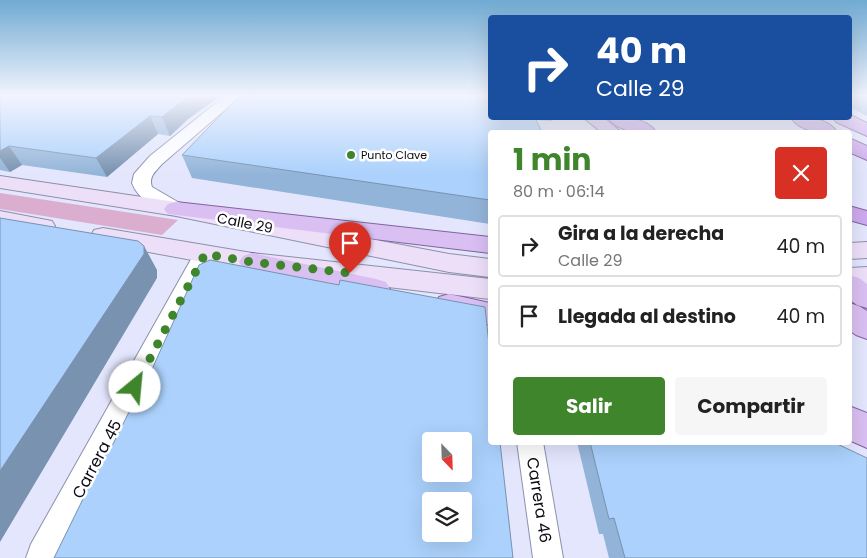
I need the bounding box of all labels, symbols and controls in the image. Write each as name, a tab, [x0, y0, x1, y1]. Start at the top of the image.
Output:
text: 40 m	[596, 26, 687, 75]
icon: right	[513, 35, 578, 100]
text: Calle 29	[596, 73, 685, 104]
text: 1 min	[513, 138, 591, 181]
place label: Punto Clave	[361, 147, 427, 163]
button: close	[775, 147, 827, 199]
marker: Punto Clave	[345, 149, 357, 161]
text: 80 m · 06:14	[513, 180, 605, 203]
street label: Calle 29	[215, 208, 275, 238]
text: Gira a la derecha	[558, 220, 724, 247]
pin	[329, 222, 371, 273]
icon: arrive	[336, 229, 364, 257]
icon: right	[515, 232, 543, 260]
text: 40 m	[776, 233, 825, 260]
text: Calle 29	[558, 249, 623, 272]
icon: arrive	[515, 302, 543, 330]
text: Llegada al destino	[558, 303, 736, 330]
text: 40 m	[776, 303, 825, 330]
position arrow	[108, 360, 160, 412]
button: Salir	[513, 377, 665, 435]
button: Compartir	[675, 377, 827, 435]
street label: Carrera 45	[67, 416, 127, 502]
north arrow	[422, 432, 472, 482]
map controls	[422, 432, 472, 542]
street label: Carrera 46	[521, 456, 557, 544]
button: layers	[422, 492, 472, 542]

